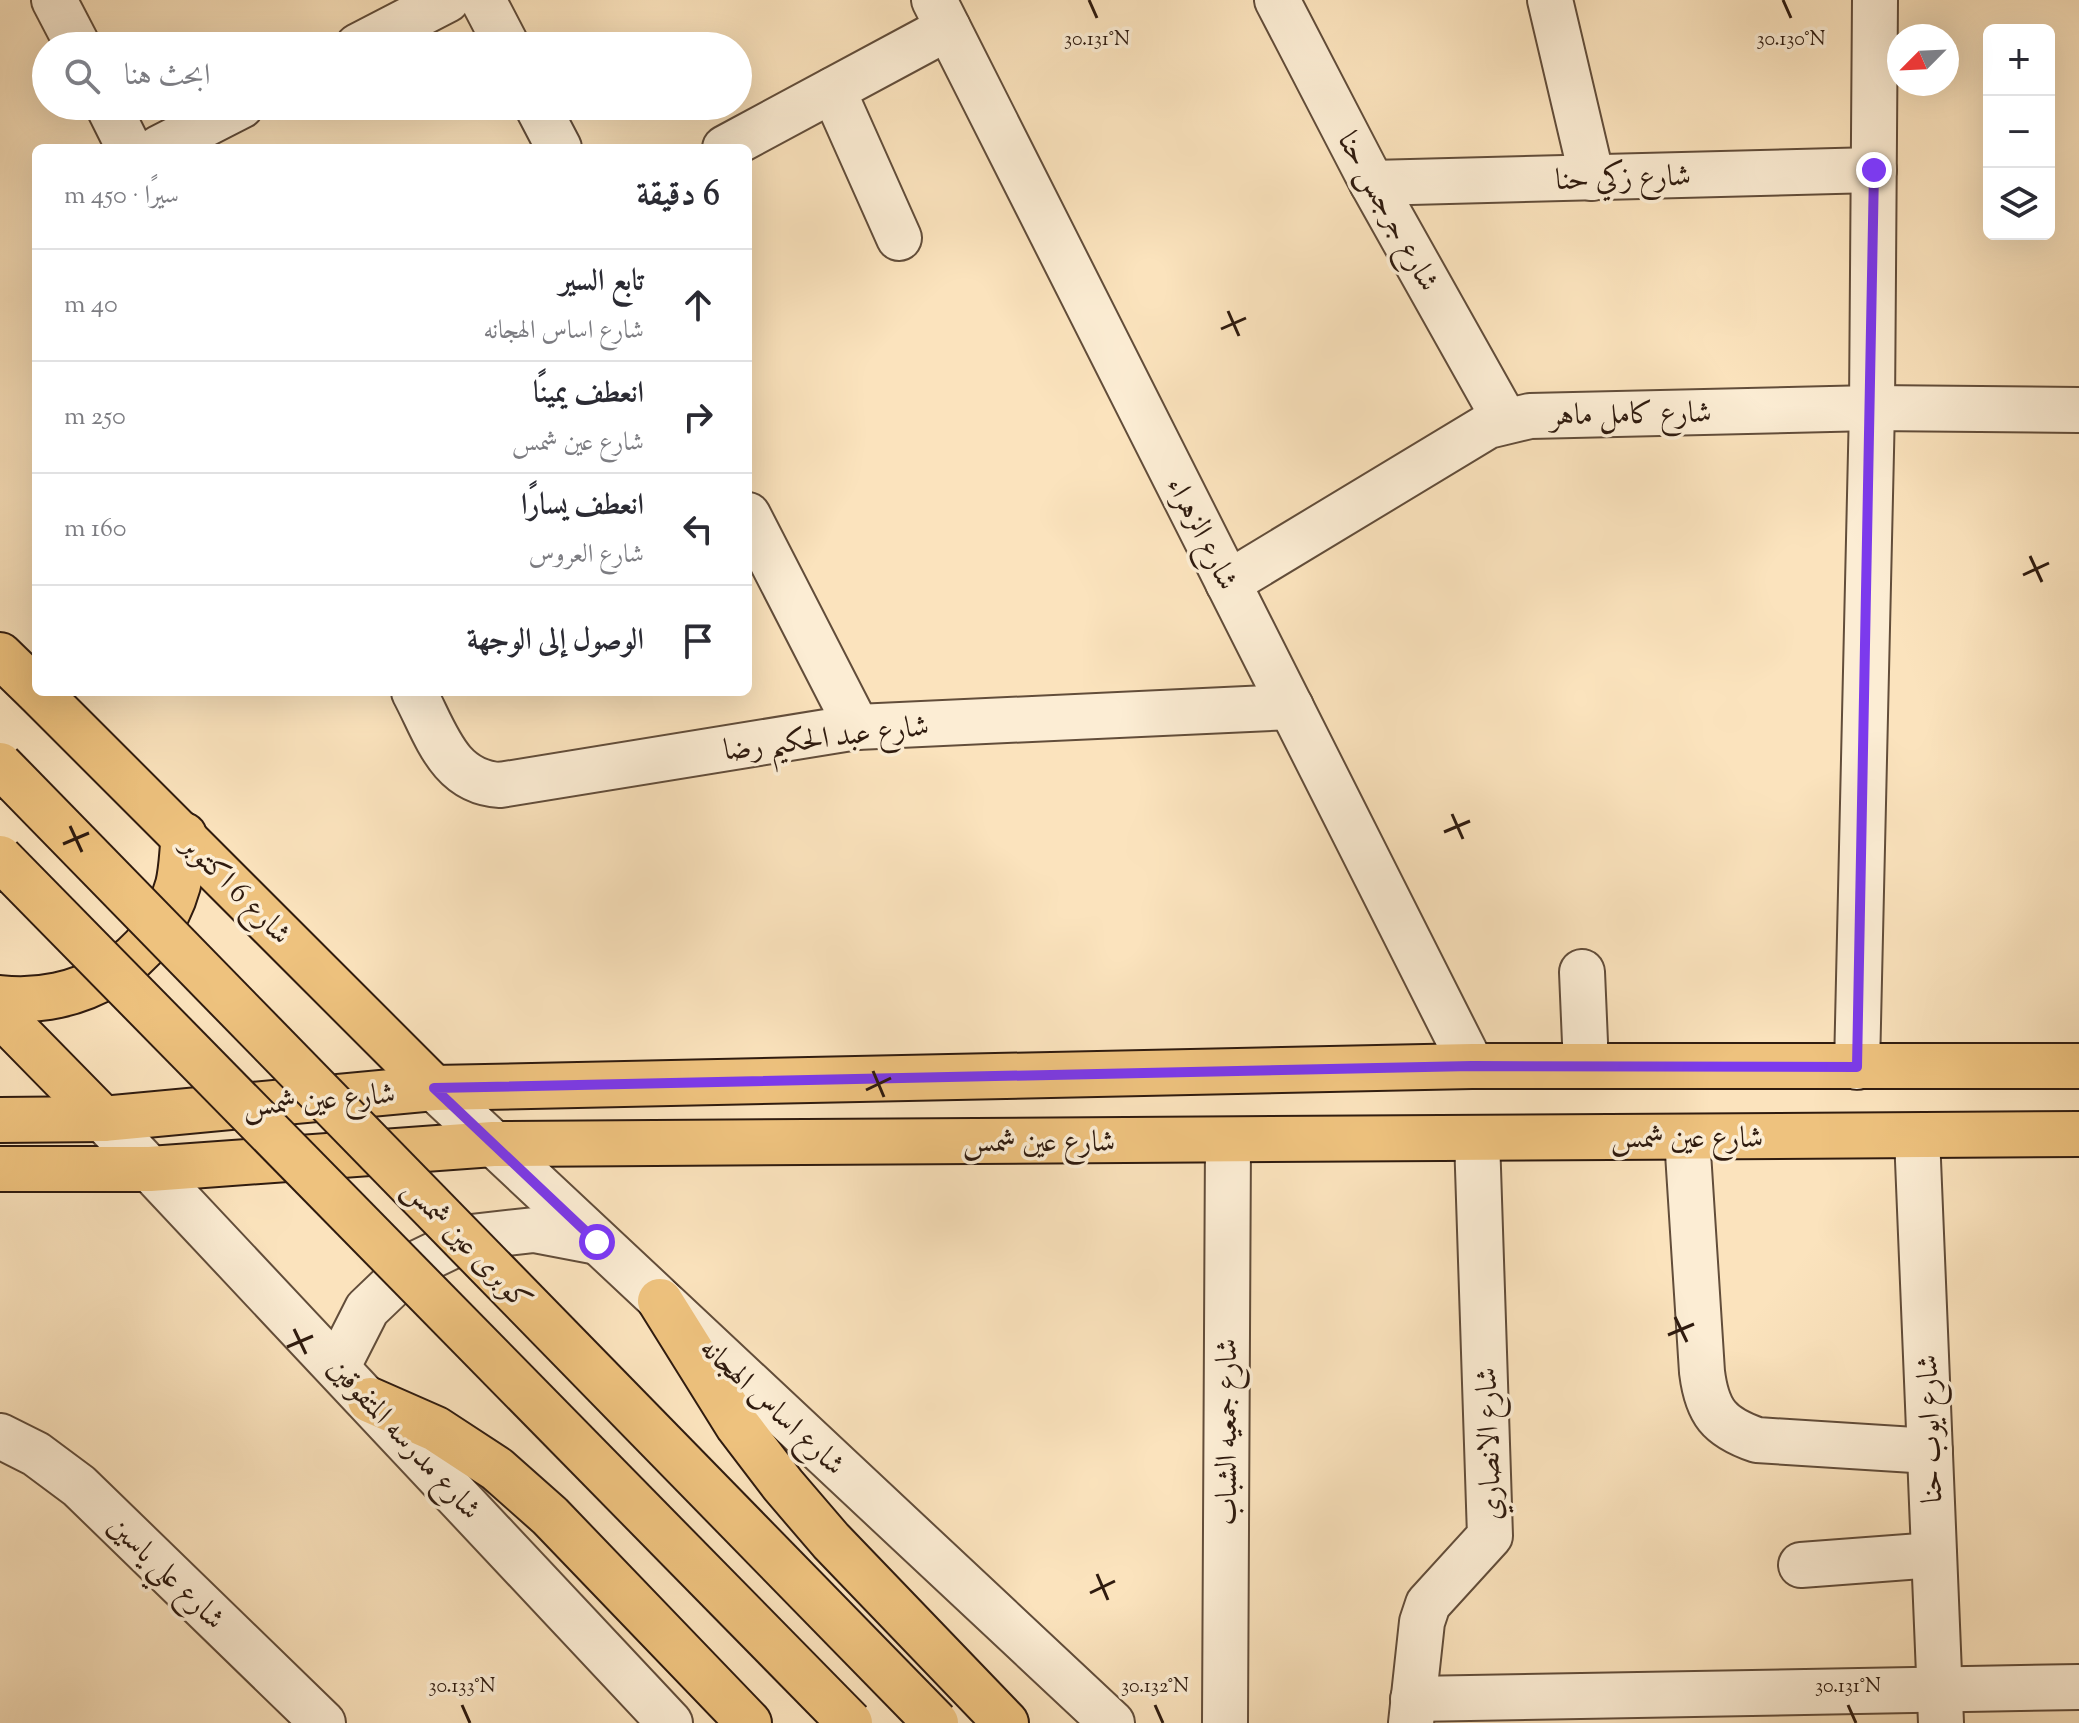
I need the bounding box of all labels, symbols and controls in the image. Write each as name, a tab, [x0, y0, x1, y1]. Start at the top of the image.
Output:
north arrow	[1887, 24, 1959, 96]
map controls	[1983, 24, 2055, 240]
button: +	[1983, 24, 2055, 96]
text: 30.131°N	[1064, 26, 1130, 55]
text: 30.130°N	[1757, 26, 1826, 55]
search box	[32, 32, 752, 120]
icon: search	[60, 54, 104, 98]
text: ابحث هنا	[124, 55, 210, 98]
button: −	[1983, 96, 2055, 168]
street label: شارع جرجس حنا	[1324, 124, 1449, 301]
route end	[1856, 152, 1892, 188]
street label: شارع زكي حنا	[1555, 156, 1692, 204]
button: layers	[1983, 168, 2055, 240]
text: 6 دقيقة	[636, 171, 720, 220]
text: سيرًا · 450 m	[64, 178, 179, 215]
text: تابع السير	[559, 261, 644, 304]
icon: ahead	[676, 283, 720, 327]
text: 40 m	[64, 287, 118, 324]
text: شارع اساس الهجانه	[483, 313, 644, 350]
text: انعطف يمينًا	[533, 373, 644, 416]
street label: شارع كامل ماهر	[1547, 393, 1712, 439]
icon: right	[676, 395, 720, 439]
text: 250 m	[64, 399, 126, 436]
text: شارع عين شمس	[512, 425, 644, 462]
street label: شارع الزهراء	[1153, 470, 1248, 599]
text: انعطف يسارًا	[521, 485, 644, 528]
icon: left	[676, 507, 720, 551]
text: 160 m	[64, 511, 127, 548]
text: شارع العروس	[529, 537, 644, 574]
icon: arrive	[676, 619, 720, 663]
text: الوصول إلى الوجهة	[467, 620, 644, 663]
street label: شارع عبد الحكيم رضا	[721, 706, 932, 778]
street label: شارع 6 اكتوبر	[168, 824, 300, 956]
street label: شارع عين شمس	[241, 1073, 397, 1131]
street label: شارع عين شمس	[1611, 1118, 1763, 1162]
street label: شارع عين شمس	[963, 1122, 1115, 1166]
street label: كوبرى عين شمس	[392, 1170, 541, 1322]
route start	[579, 1224, 615, 1260]
street label: شارع اساس الهجانه	[688, 1329, 854, 1488]
street label: شارع جمعيه الشباب	[1207, 1338, 1251, 1526]
street label: شارع مدرسه المتفوقين	[315, 1349, 490, 1531]
street label: شارع ايوب حنا	[1907, 1354, 1957, 1504]
street label: شارع الانصاري	[1466, 1366, 1516, 1521]
street label: شارع علي ياسين	[93, 1507, 234, 1645]
text: 30.133°N	[429, 1673, 495, 1702]
text: 30.132°N	[1121, 1673, 1189, 1702]
text: 30.131°N	[1815, 1673, 1881, 1702]

